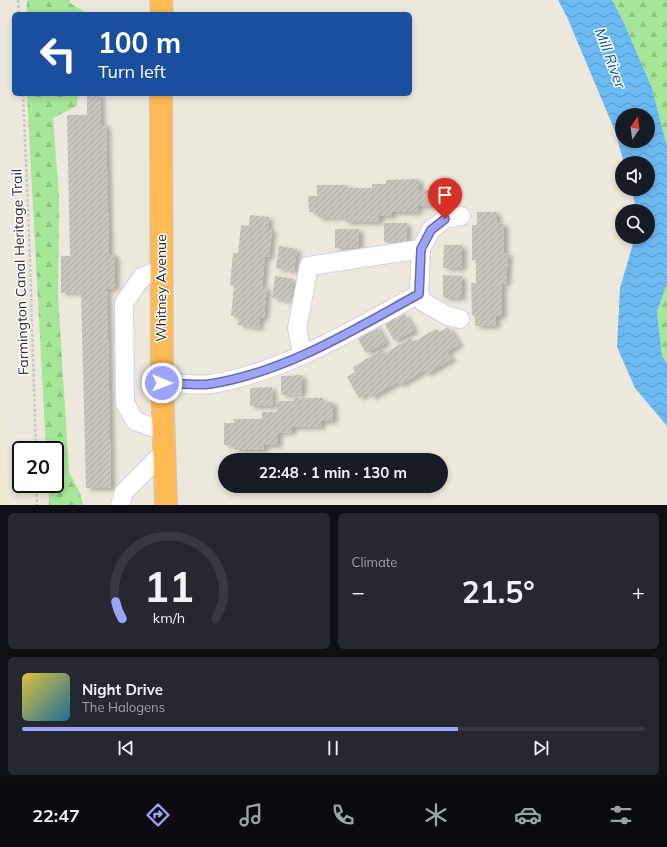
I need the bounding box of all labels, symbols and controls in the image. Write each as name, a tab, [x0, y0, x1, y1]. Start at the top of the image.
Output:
text: 100 m	[98, 25, 181, 60]
water label: Mill River	[591, 25, 630, 91]
icon: left	[32, 28, 84, 80]
text: Turn left	[98, 60, 166, 83]
north arrow	[615, 108, 655, 148]
map controls	[615, 108, 655, 244]
button: sound	[615, 156, 655, 196]
street label: Farmington Canal Heritage Trail	[7, 168, 33, 376]
pin	[428, 178, 462, 219]
icon: arrive	[434, 184, 456, 206]
button: search	[615, 204, 655, 244]
street label: Whitney Avenue	[152, 234, 170, 342]
position arrow	[141, 362, 183, 404]
speed limit sign: 20	[12, 441, 64, 493]
text: 22:48 · 1 min · 130 m	[259, 463, 407, 482]
text: Climate	[352, 554, 397, 570]
text: 11	[144, 560, 194, 612]
text: 21.5°	[462, 573, 535, 611]
text: −	[352, 578, 365, 606]
text: +	[632, 578, 645, 606]
text: km/h	[153, 609, 185, 627]
text: Night Drive	[82, 680, 163, 699]
text: The Halogens	[82, 699, 165, 715]
icon: previous	[115, 737, 137, 759]
icon: pause	[322, 737, 344, 759]
icon: next	[530, 737, 552, 759]
icon: directions	[144, 801, 172, 829]
icon: music	[237, 801, 265, 829]
icon: phone	[329, 801, 357, 829]
icon: climate	[422, 801, 450, 829]
icon: car	[514, 801, 542, 829]
icon: filters	[607, 801, 635, 829]
text: 22:47	[32, 804, 80, 827]

